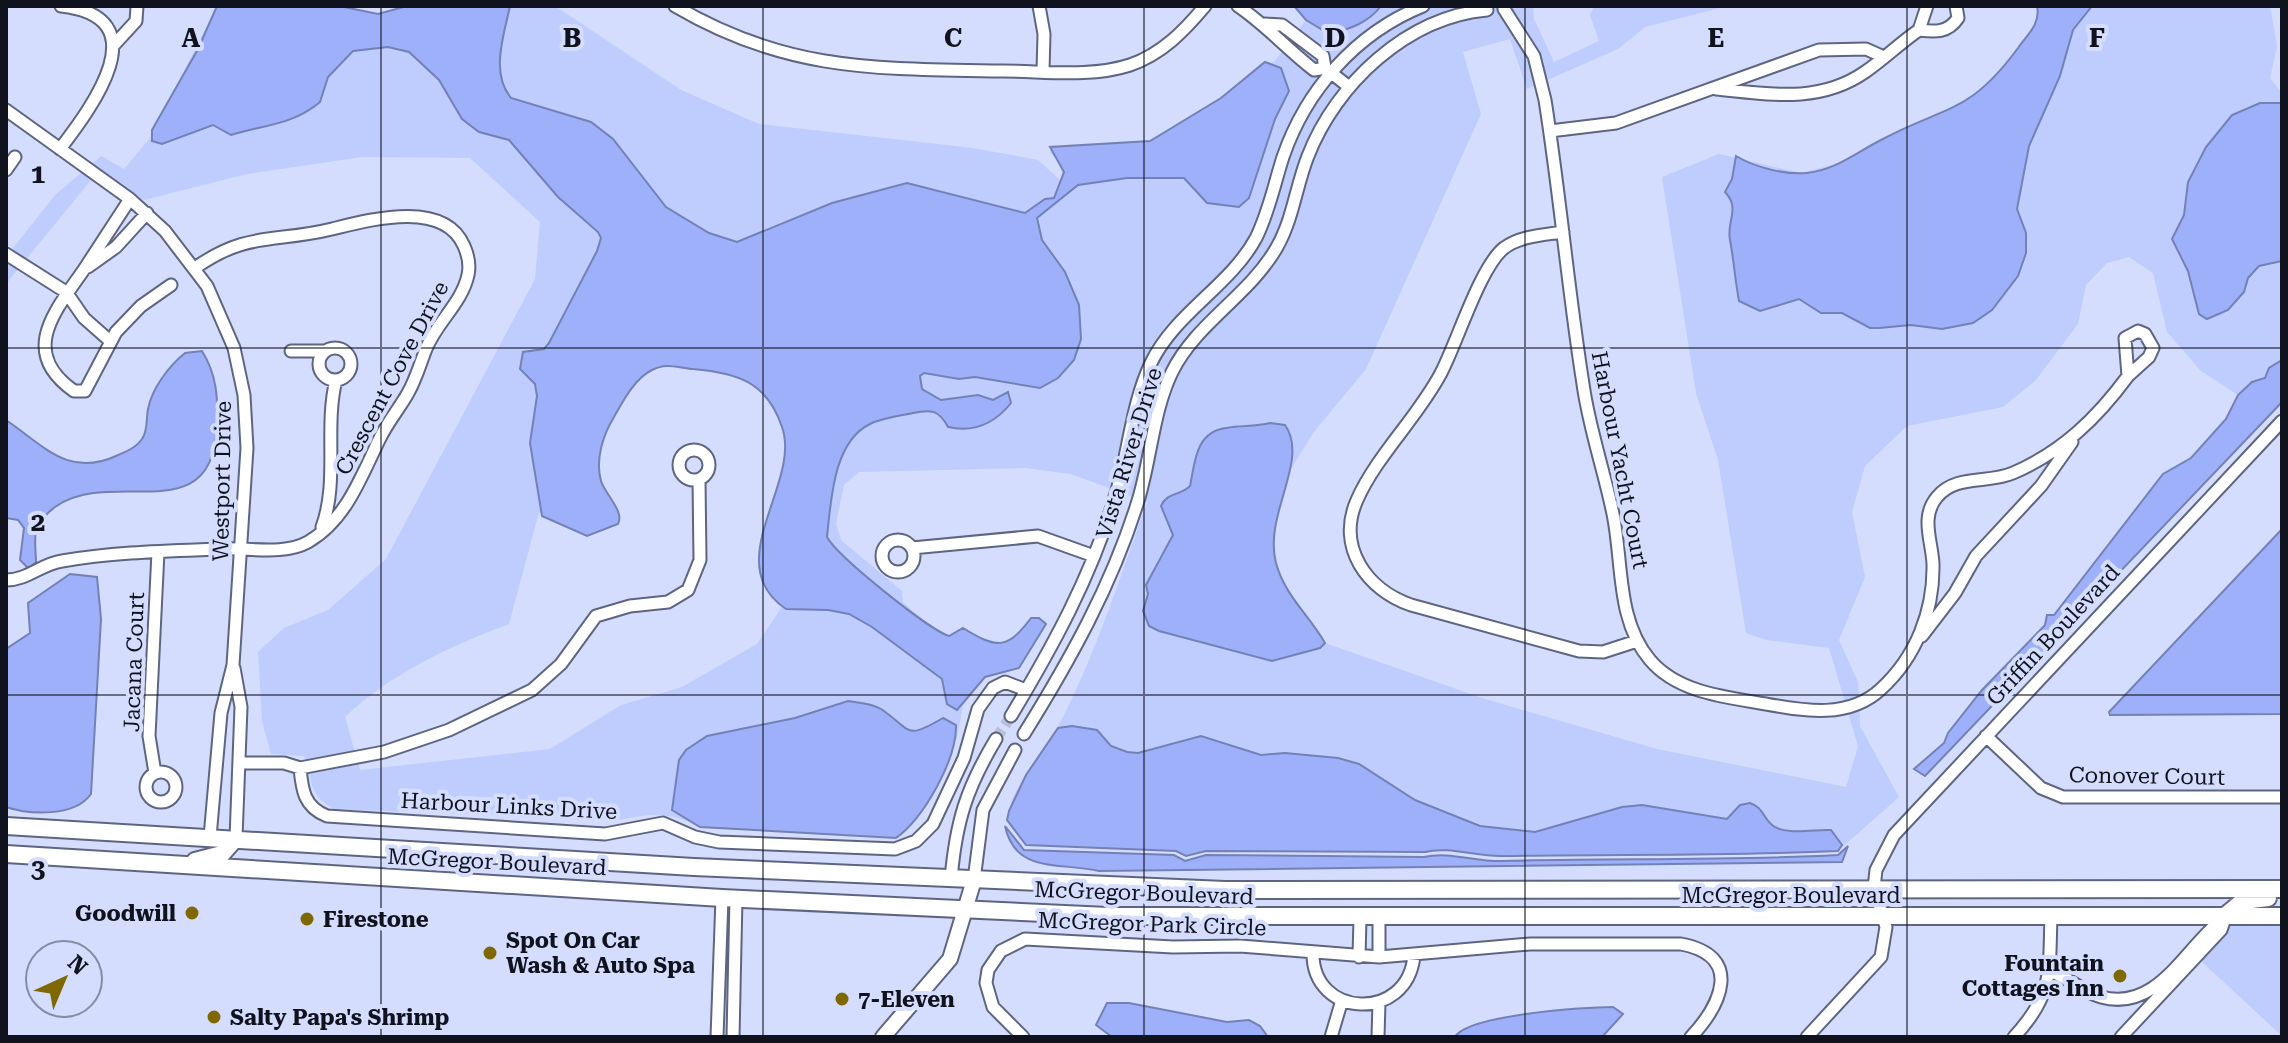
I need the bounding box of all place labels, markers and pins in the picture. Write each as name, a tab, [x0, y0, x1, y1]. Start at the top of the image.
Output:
place label: Goodwill	[75, 901, 176, 926]
marker: Goodwill	[183, 904, 201, 922]
place label: Firestone	[323, 907, 429, 932]
marker: Firestone	[298, 910, 316, 928]
place label: Spot On Car Wash & Auto Spa	[506, 928, 695, 978]
marker: Spot On Car Wash & Auto Spa	[481, 944, 499, 962]
place label: Fountain Cottages Inn	[1962, 951, 2104, 1001]
marker: Fountain Cottages Inn	[2111, 967, 2129, 985]
place label: 7-Eleven	[858, 987, 955, 1012]
marker: 7-Eleven	[833, 990, 851, 1008]
place label: Salty Papa's Shrimp	[230, 1005, 450, 1030]
marker: Salty Papa's Shrimp	[205, 1008, 223, 1026]

